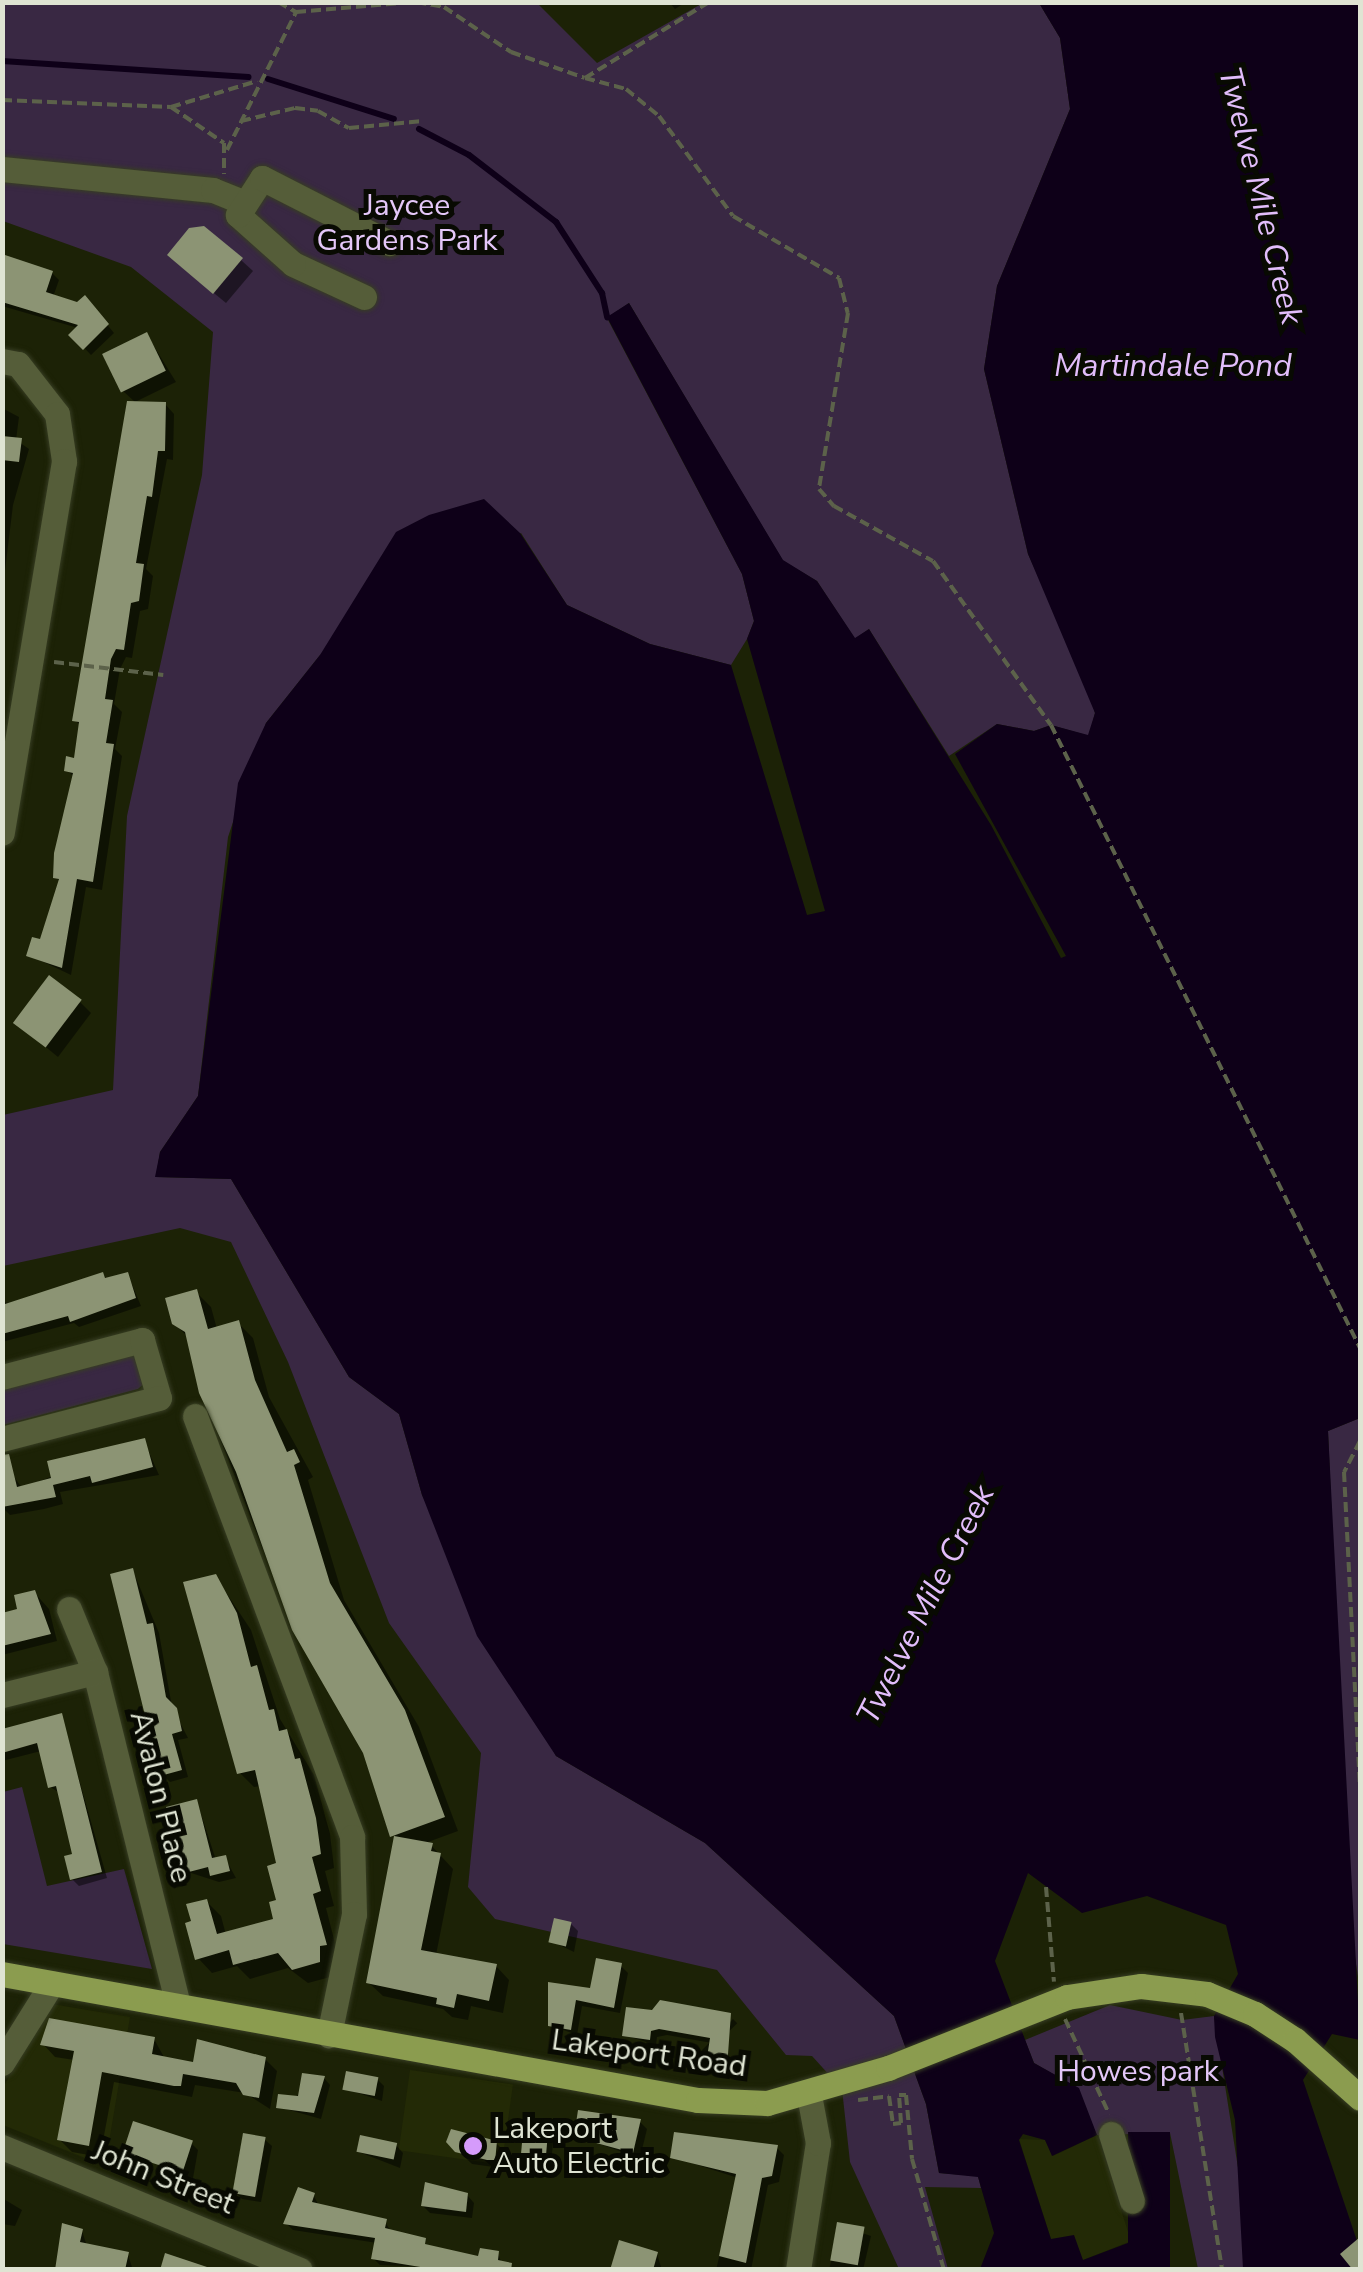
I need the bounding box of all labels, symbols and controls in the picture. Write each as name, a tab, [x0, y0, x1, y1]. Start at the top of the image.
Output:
water label: Twelve Mile Creek	[1209, 63, 1311, 329]
park label: Jaycee Gardens Park	[317, 188, 497, 258]
water label: Martindale Pond	[1054, 347, 1292, 385]
water label: Twelve Mile Creek	[849, 1479, 1003, 1731]
street label: Avalon Place	[121, 1707, 199, 1887]
street label: Lakeport Road	[549, 2023, 749, 2085]
park label: Howes park	[1057, 2054, 1219, 2090]
place label: Lakeport Auto Electric	[493, 2111, 665, 2182]
street label: John Street	[87, 2133, 239, 2223]
marker: Lakeport Auto Electric	[462, 2135, 484, 2157]

